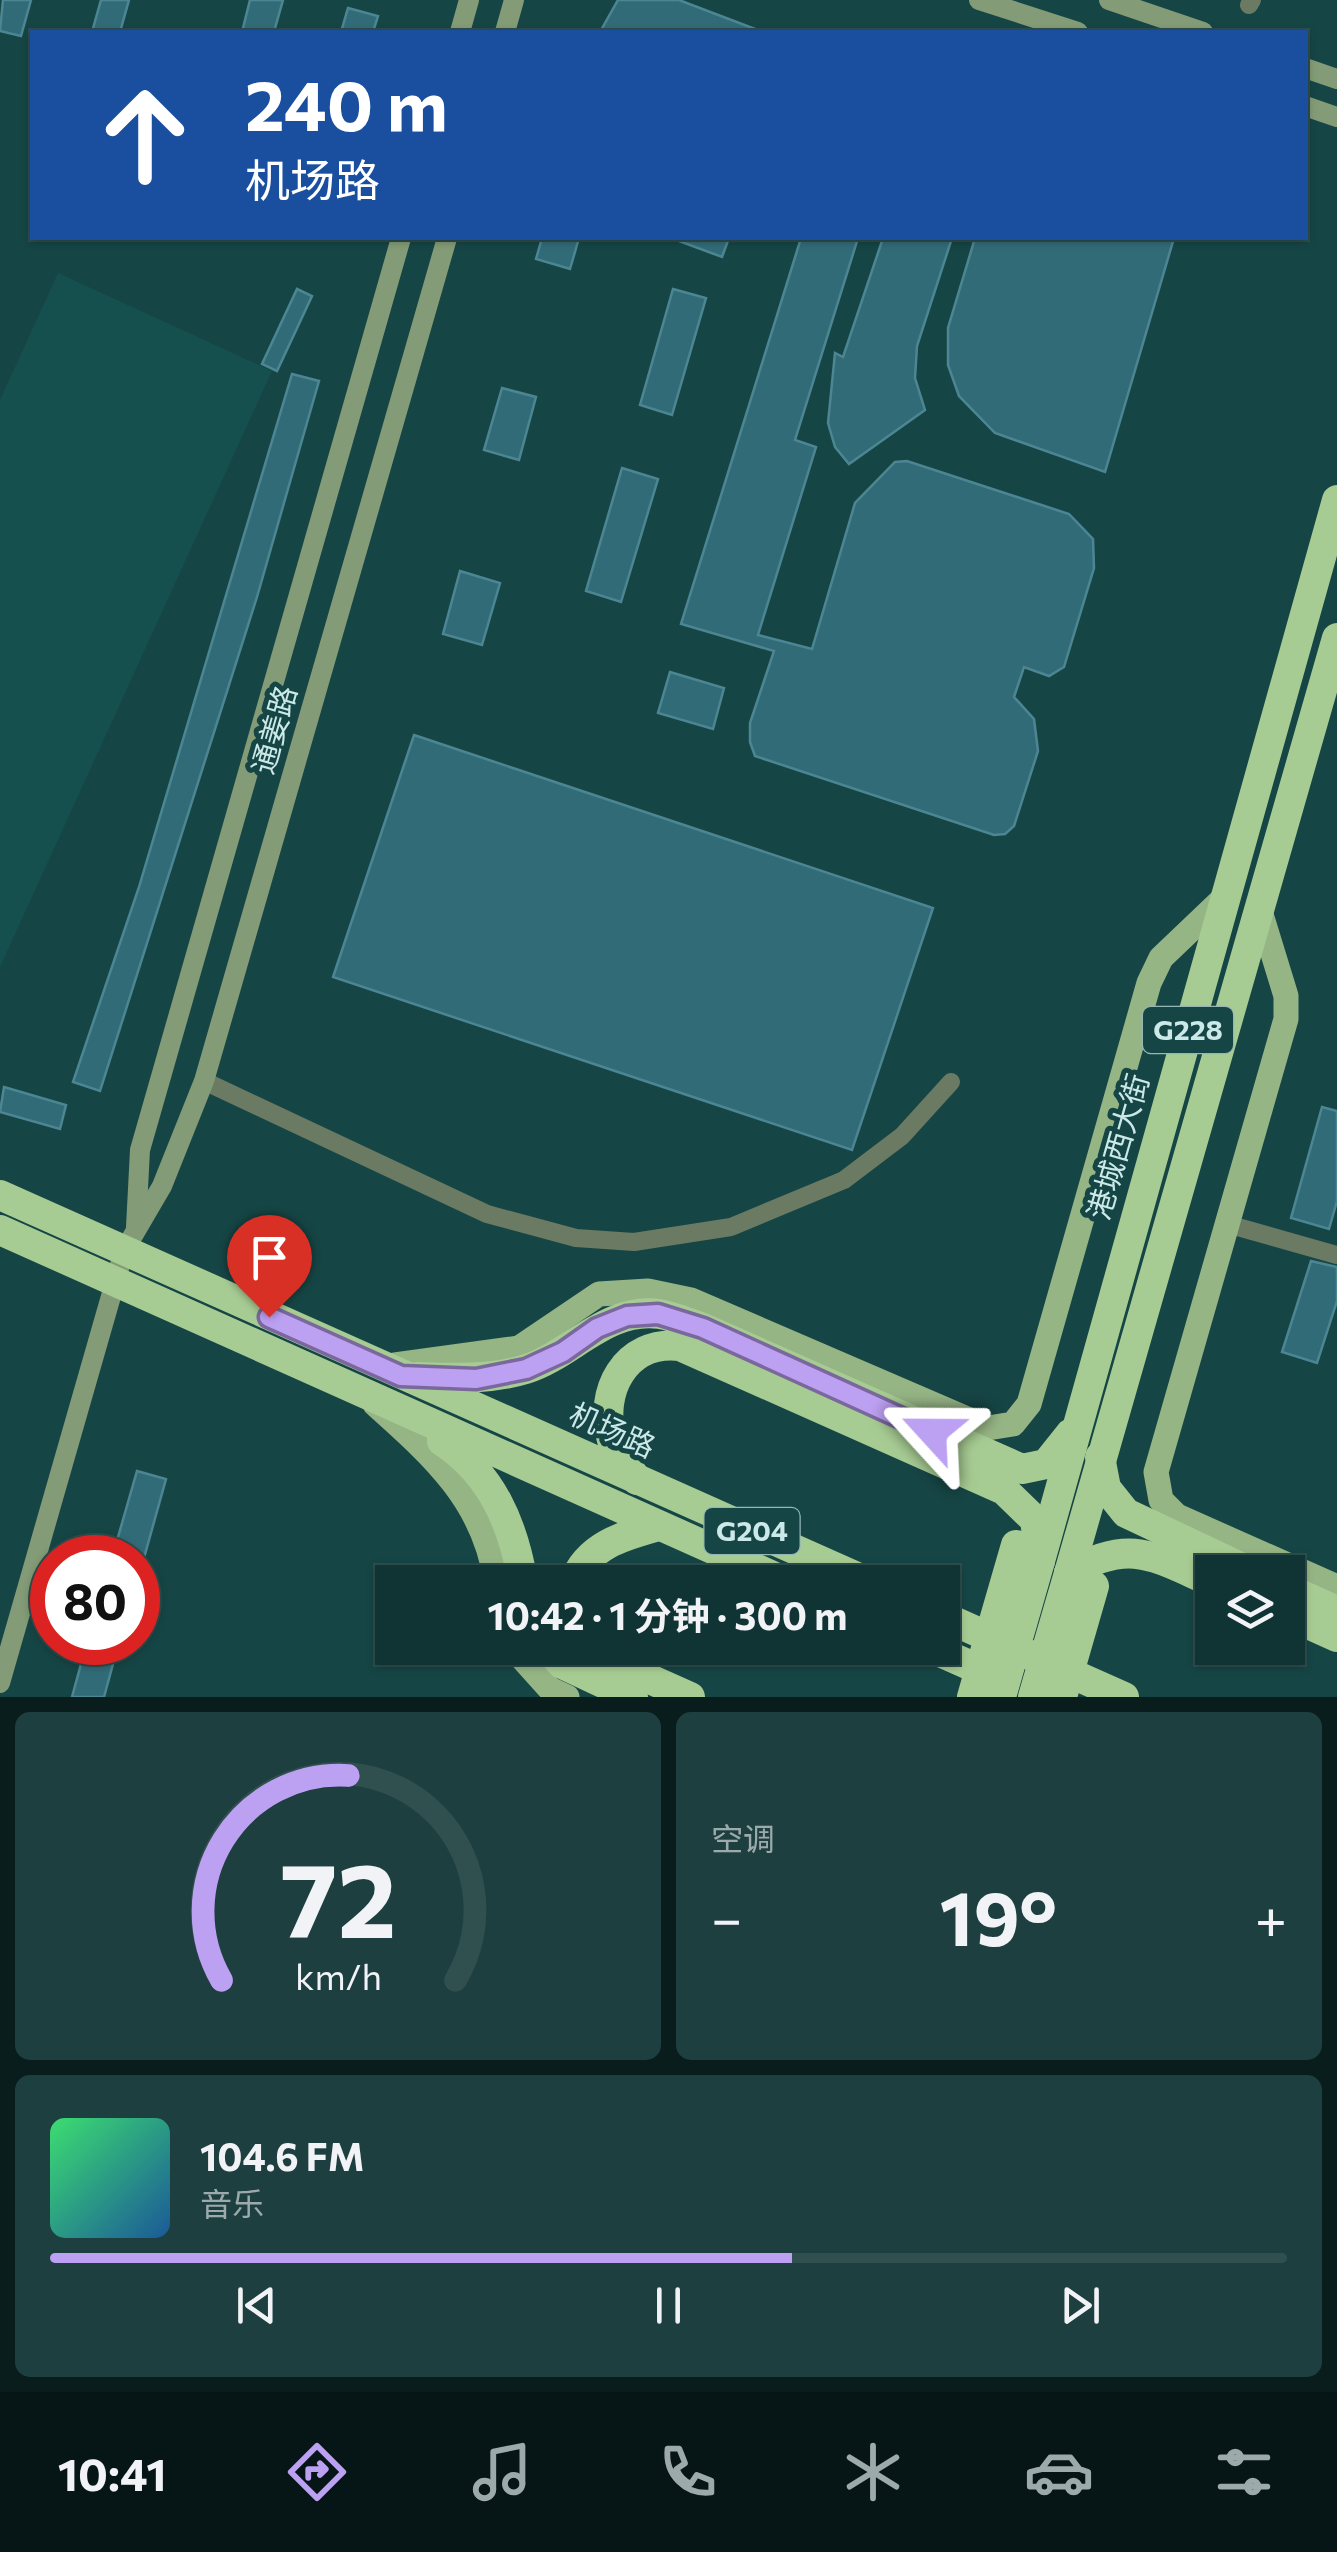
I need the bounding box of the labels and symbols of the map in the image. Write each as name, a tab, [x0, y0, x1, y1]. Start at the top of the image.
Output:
street label: 通姜路	[242, 681, 303, 778]
road number: G228	[1143, 1007, 1233, 1053]
street label: 港城西大街	[1078, 1069, 1155, 1224]
pin	[227, 1215, 312, 1318]
position arrow	[880, 1380, 984, 1484]
street label: 机场路	[564, 1394, 662, 1464]
road number: G204	[704, 1508, 800, 1554]
speed limit sign: 80	[30, 1535, 160, 1665]

